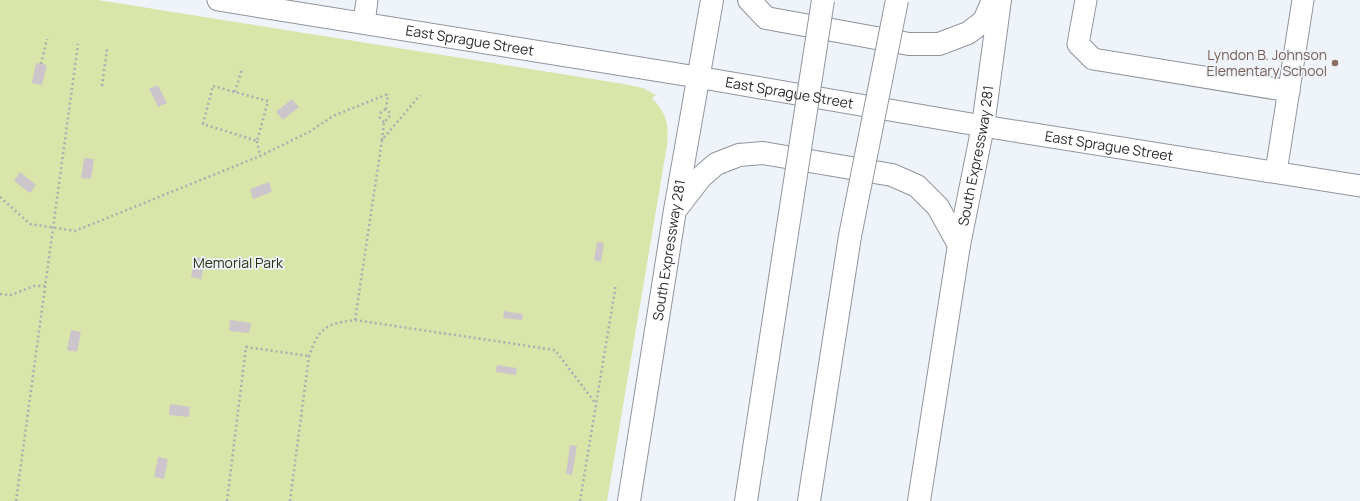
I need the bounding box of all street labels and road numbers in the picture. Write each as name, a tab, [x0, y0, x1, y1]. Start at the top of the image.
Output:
street label: East Sprague Street	[404, 20, 536, 60]
street label: East Sprague Street	[724, 72, 856, 113]
street label: South Expressway 281	[953, 84, 997, 228]
street label: East Sprague Street	[1044, 126, 1175, 165]
street label: South Expressway 281	[648, 178, 689, 322]

